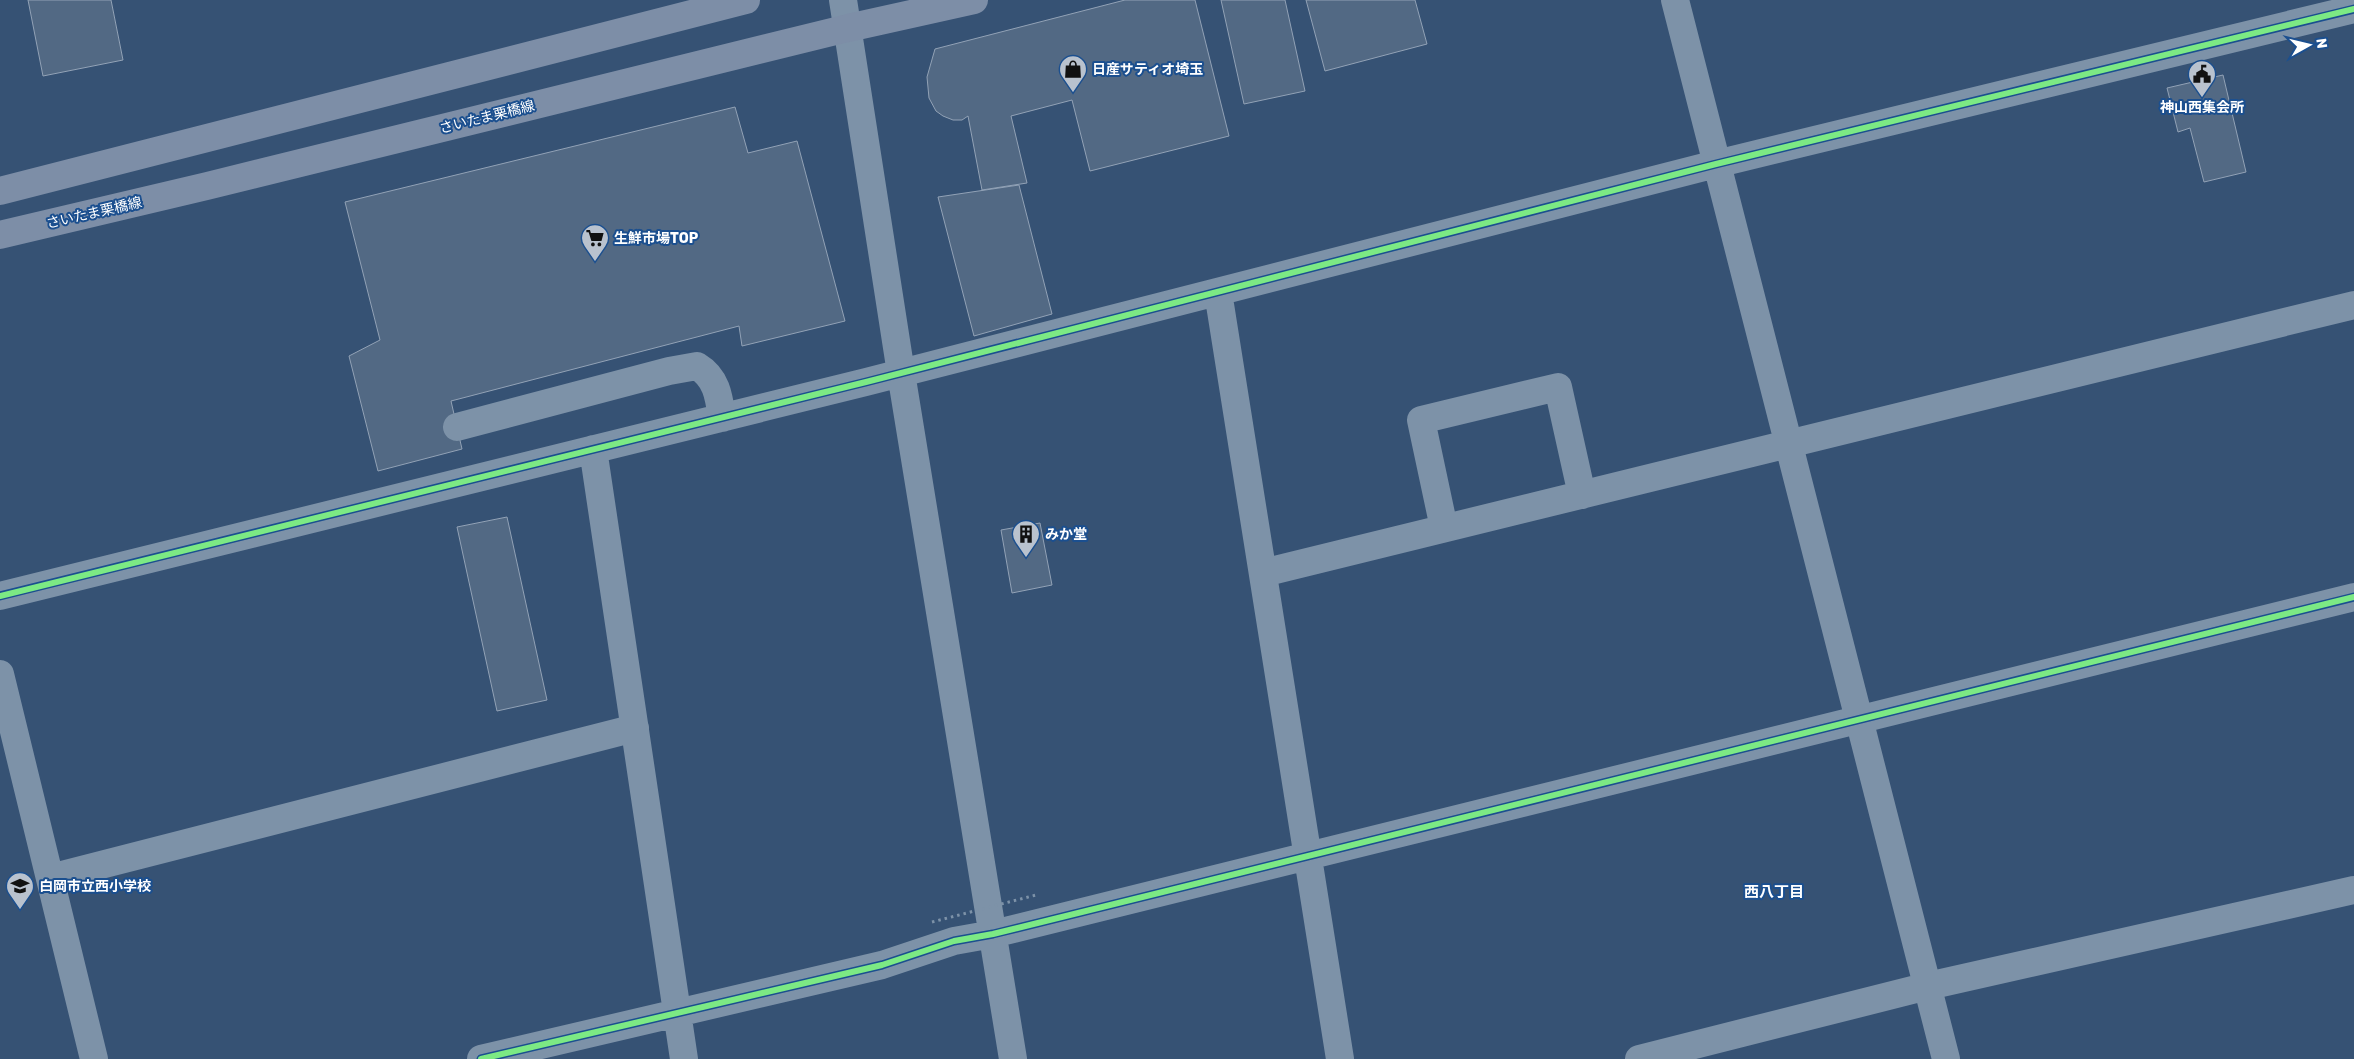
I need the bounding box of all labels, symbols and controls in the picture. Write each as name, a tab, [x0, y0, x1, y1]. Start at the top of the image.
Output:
north arrow	[2284, 20, 2334, 70]
text: N	[2312, 37, 2330, 49]
shop icon: 日産サティオ埼玉	[1058, 54, 1088, 93]
public building icon: 神山西集会所	[2187, 59, 2217, 98]
place label: 日産サティオ埼玉	[1092, 61, 1203, 78]
street label: さいたま栗橋線	[438, 97, 536, 137]
place label: 神山西集会所	[2160, 99, 2244, 116]
street label: さいたま栗橋線	[45, 194, 143, 232]
supermarket icon: 生鮮市場TOP	[580, 223, 610, 262]
place label: 生鮮市場TOP	[614, 230, 699, 247]
building icon: みか堂	[1011, 519, 1041, 558]
place label: みか堂	[1045, 526, 1087, 543]
school or university icon: 白岡市立西小学校	[5, 871, 35, 910]
place label: 白岡市立西小学校	[39, 878, 151, 895]
district label: 西八丁目	[1744, 883, 1804, 901]

